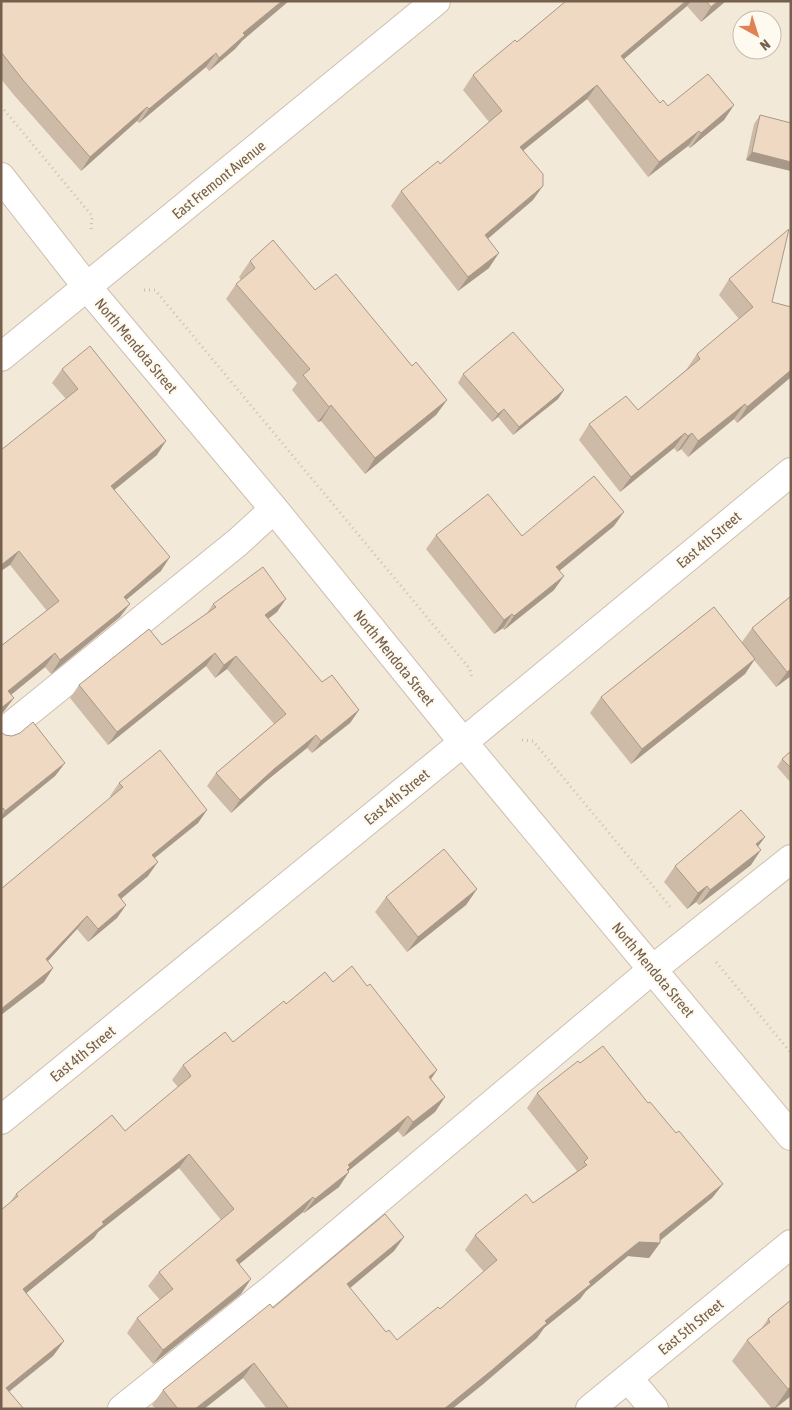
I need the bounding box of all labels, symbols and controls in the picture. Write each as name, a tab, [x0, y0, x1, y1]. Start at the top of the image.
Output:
north arrow	[732, 10, 782, 60]
text: N	[757, 36, 773, 54]
street label: East Fremont Avenue	[169, 137, 269, 222]
street label: North Mendota Street	[92, 295, 181, 396]
street label: East 4th Street	[673, 508, 744, 571]
street label: North Mendota Street	[351, 606, 438, 709]
street label: East 4th Street	[361, 765, 433, 828]
street label: North Mendota Street	[609, 919, 698, 1020]
street label: East 4th Street	[47, 1022, 119, 1085]
street label: East 5th Street	[655, 1295, 727, 1358]

